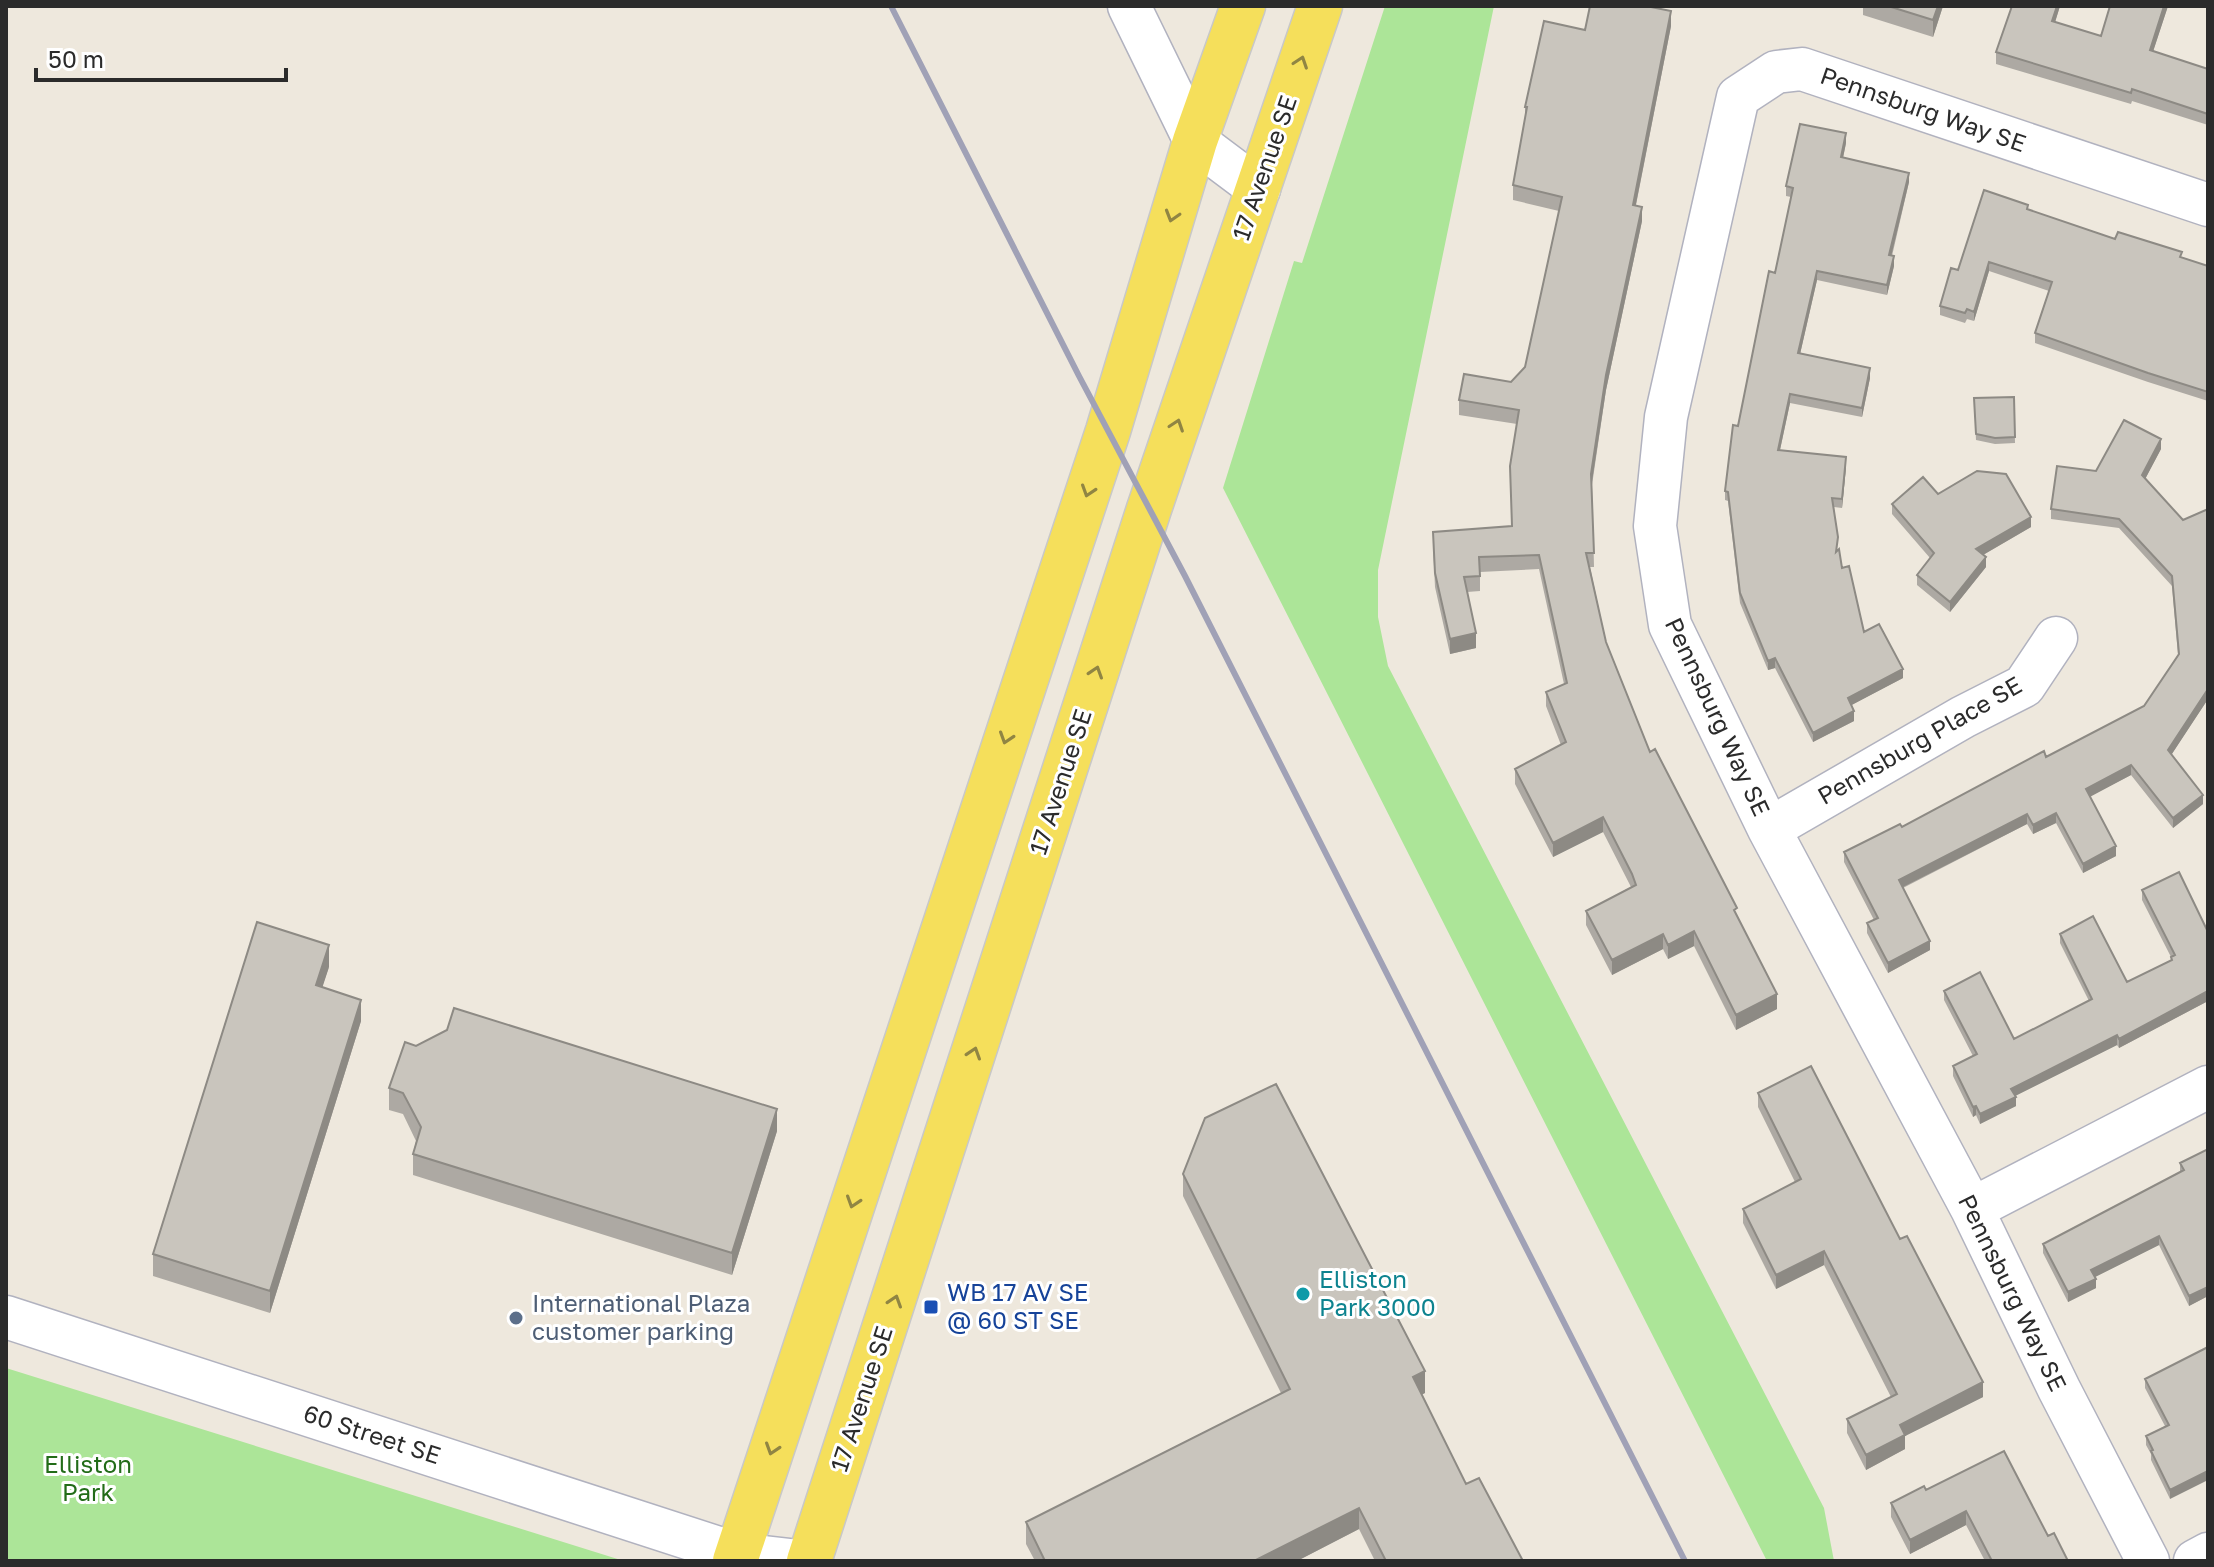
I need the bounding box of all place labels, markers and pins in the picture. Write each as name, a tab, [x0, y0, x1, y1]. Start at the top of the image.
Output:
place label: Elliston Park 3000	[1319, 1264, 1436, 1321]
place label: WB 17 AV SE @ 60 ST SE	[947, 1277, 1088, 1334]
marker: Elliston Park 3000	[1294, 1285, 1312, 1303]
place label: International Plaza customer parking	[532, 1288, 750, 1345]
marker: WB 17 AV SE @ 60 ST SE	[922, 1298, 940, 1316]
marker: International Plaza customer parking	[507, 1309, 525, 1327]

